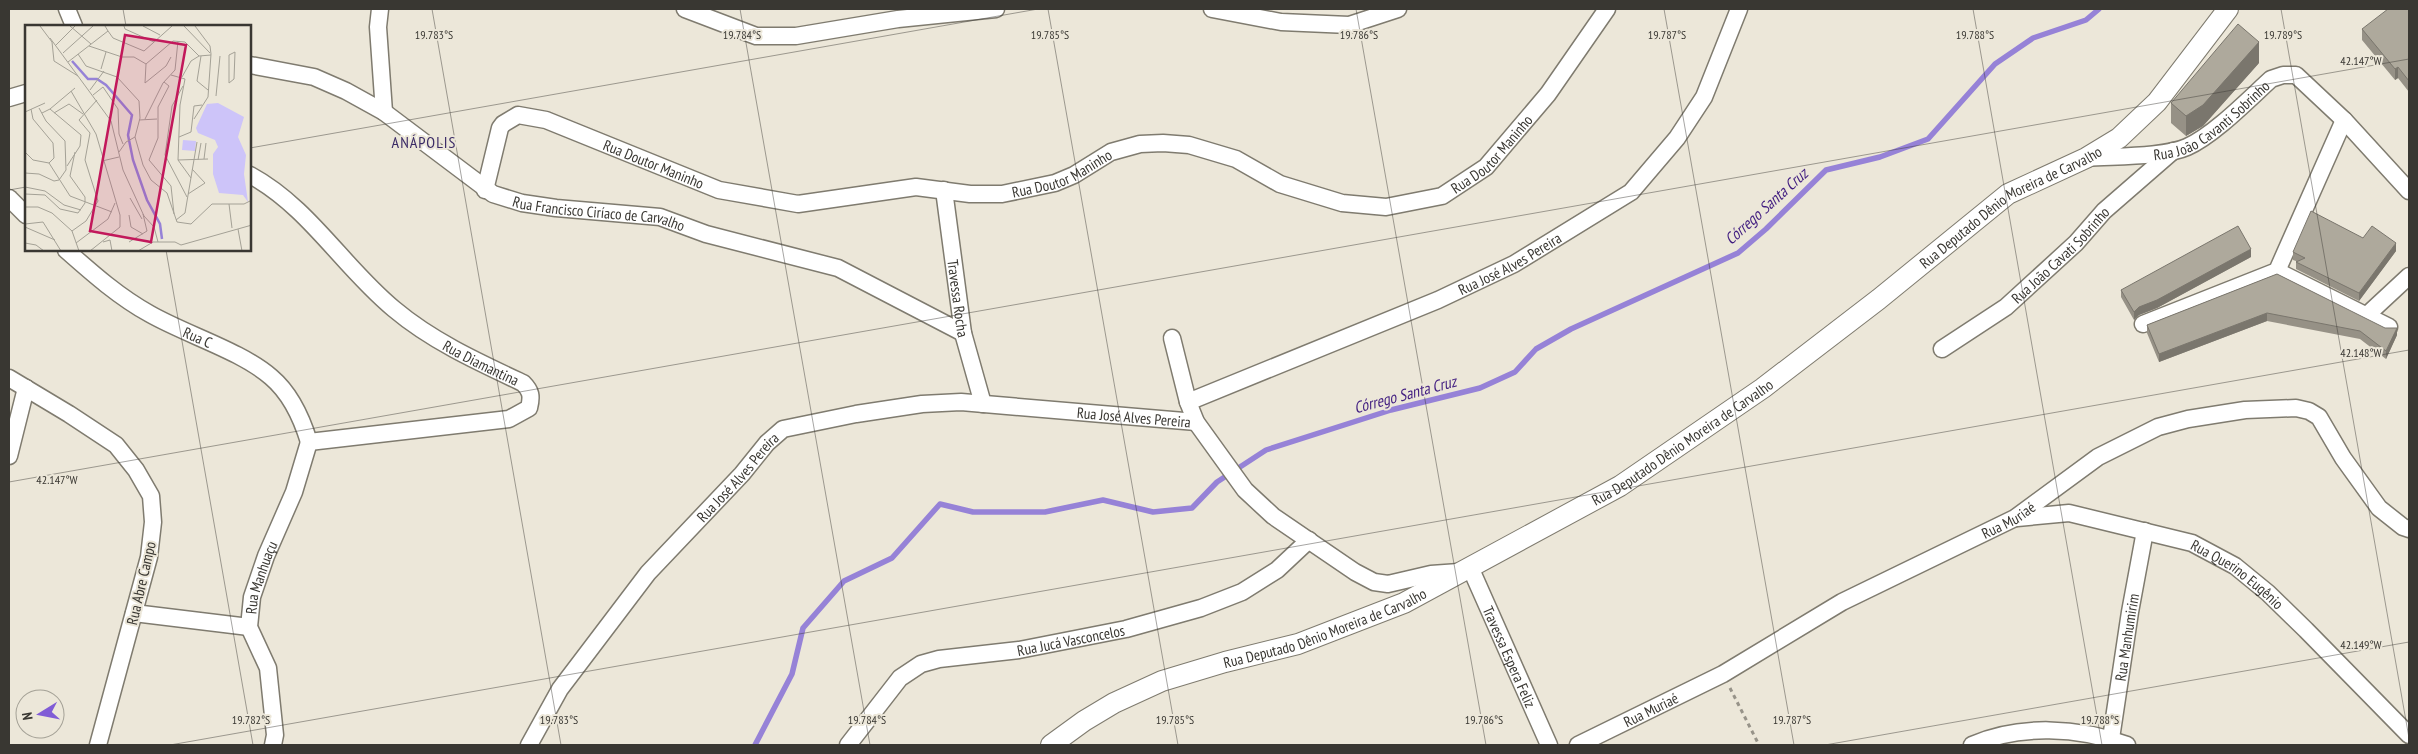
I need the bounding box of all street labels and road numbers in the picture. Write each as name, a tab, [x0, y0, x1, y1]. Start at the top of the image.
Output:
street label: Rua João Cavanti Sobrinho	[2152, 76, 2273, 164]
street label: Rua Doutor Maninho	[1447, 110, 1536, 197]
street label: Rua Doutor Maninho	[601, 135, 707, 192]
street label: Rua Deputado Dênio Moreira de Carvalho	[1915, 141, 2105, 272]
street label: Rua Doutor Maninho	[1010, 145, 1115, 201]
street label: Rua Francisco Ciríaco de Carvalho	[510, 191, 688, 235]
street label: Rua João Cavati Sobrinho	[2007, 202, 2113, 307]
street label: Rua José Alves Pereira	[1455, 228, 1564, 299]
street label: Travessa Rocha	[944, 258, 973, 339]
street label: Rua C	[180, 322, 216, 352]
street label: Rua Diamantina	[440, 335, 522, 389]
street label: Rua Deputado Dênio Moreira de Carvalho	[1588, 374, 1777, 509]
street label: Rua José Alves Pereira	[1076, 402, 1192, 431]
street label: Rua José Alves Pereira	[692, 428, 782, 526]
street label: Rua Muriaé	[1978, 497, 2039, 542]
street label: Rua Querino Eugênio	[2188, 535, 2288, 613]
street label: Rua Manhuaçu	[241, 538, 281, 615]
street label: Rua Abre Campo	[122, 539, 160, 627]
street label: Rua Deputado Dênio Moreira de Carvalho	[1221, 583, 1429, 672]
street label: Rua Manhumirim	[2110, 592, 2143, 682]
street label: Travessa Espera Feliz	[1479, 603, 1541, 710]
street label: Rua Jucá Vasconcelos	[1015, 620, 1126, 660]
street label: Rua Muriaé	[1620, 688, 1681, 731]

